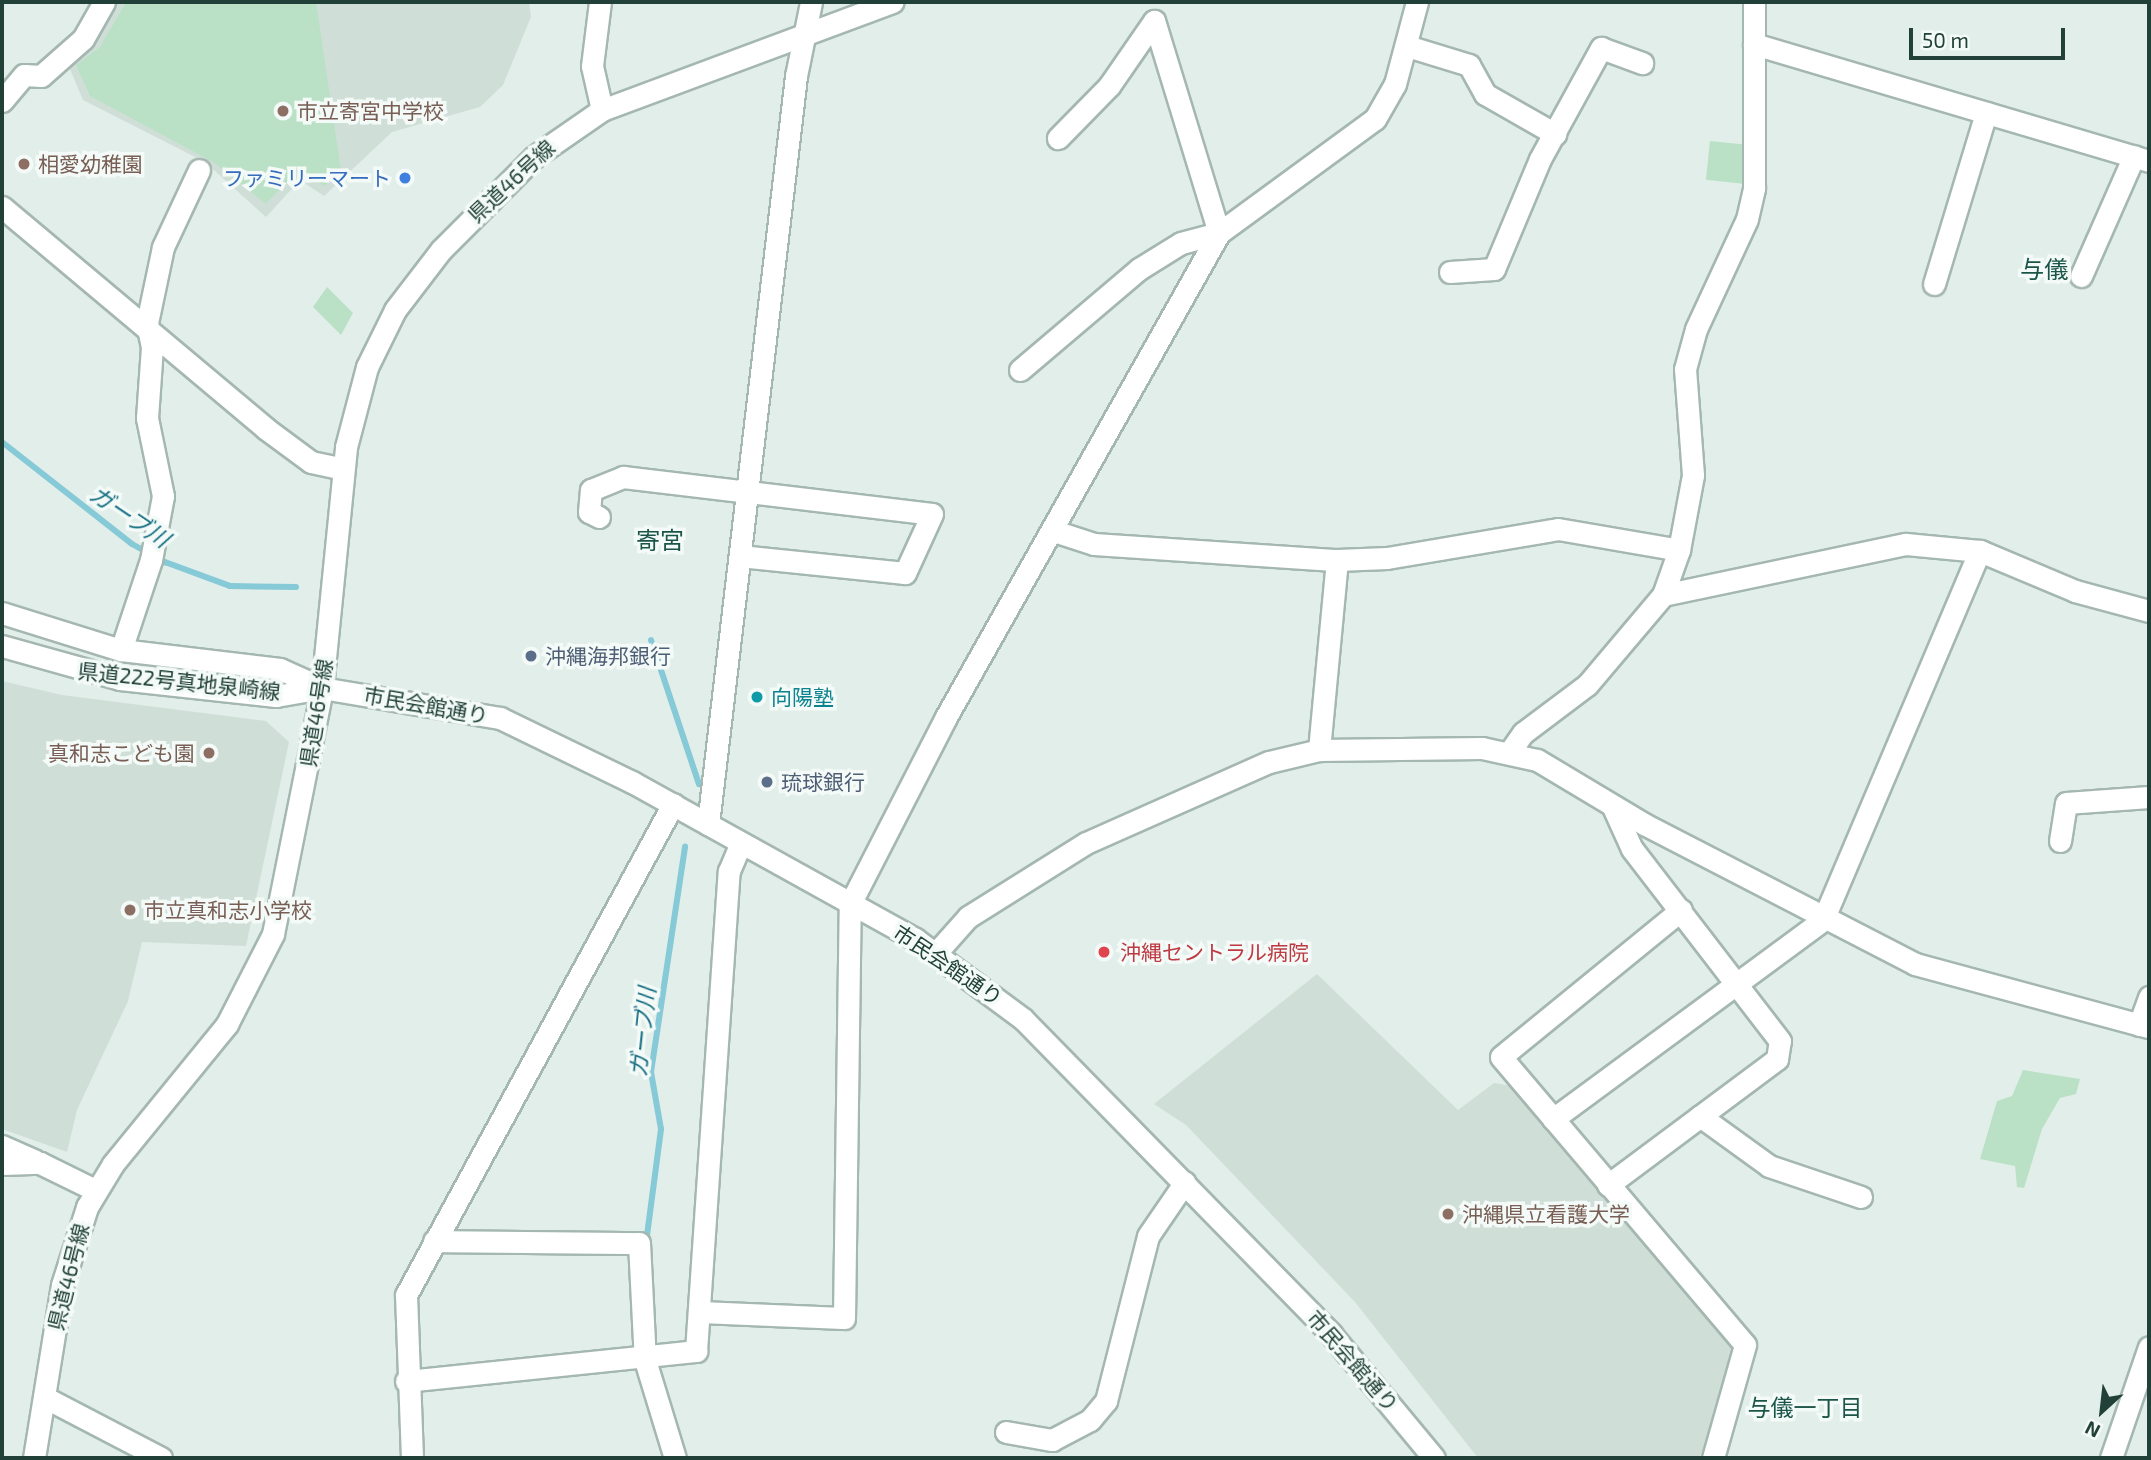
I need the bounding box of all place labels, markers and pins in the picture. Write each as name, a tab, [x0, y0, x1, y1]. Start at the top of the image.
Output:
place label: 市立寄宮中学校	[297, 98, 444, 124]
marker: 市立寄宮中学校	[275, 103, 291, 119]
place label: 相愛幼稚園	[38, 151, 143, 177]
marker: 相愛幼稚園	[16, 156, 32, 172]
place label: ファミリーマート	[223, 165, 391, 191]
marker: ファミリーマート	[397, 170, 413, 186]
place label: 沖縄海邦銀行	[545, 643, 671, 669]
marker: 沖縄海邦銀行	[523, 648, 539, 664]
place label: 向陽塾	[771, 684, 834, 710]
marker: 向陽塾	[749, 689, 765, 705]
place label: 真和志こども園	[48, 740, 195, 766]
marker: 真和志こども園	[201, 745, 217, 761]
place label: 琉球銀行	[781, 769, 865, 795]
marker: 琉球銀行	[759, 774, 775, 790]
place label: 市立真和志小学校	[144, 897, 312, 923]
marker: 市立真和志小学校	[122, 902, 138, 918]
place label: 沖縄セントラル病院	[1120, 939, 1309, 965]
marker: 沖縄セントラル病院	[1094, 942, 1114, 962]
place label: 沖縄県立看護大学	[1462, 1201, 1630, 1227]
marker: 沖縄県立看護大学	[1440, 1206, 1456, 1222]

